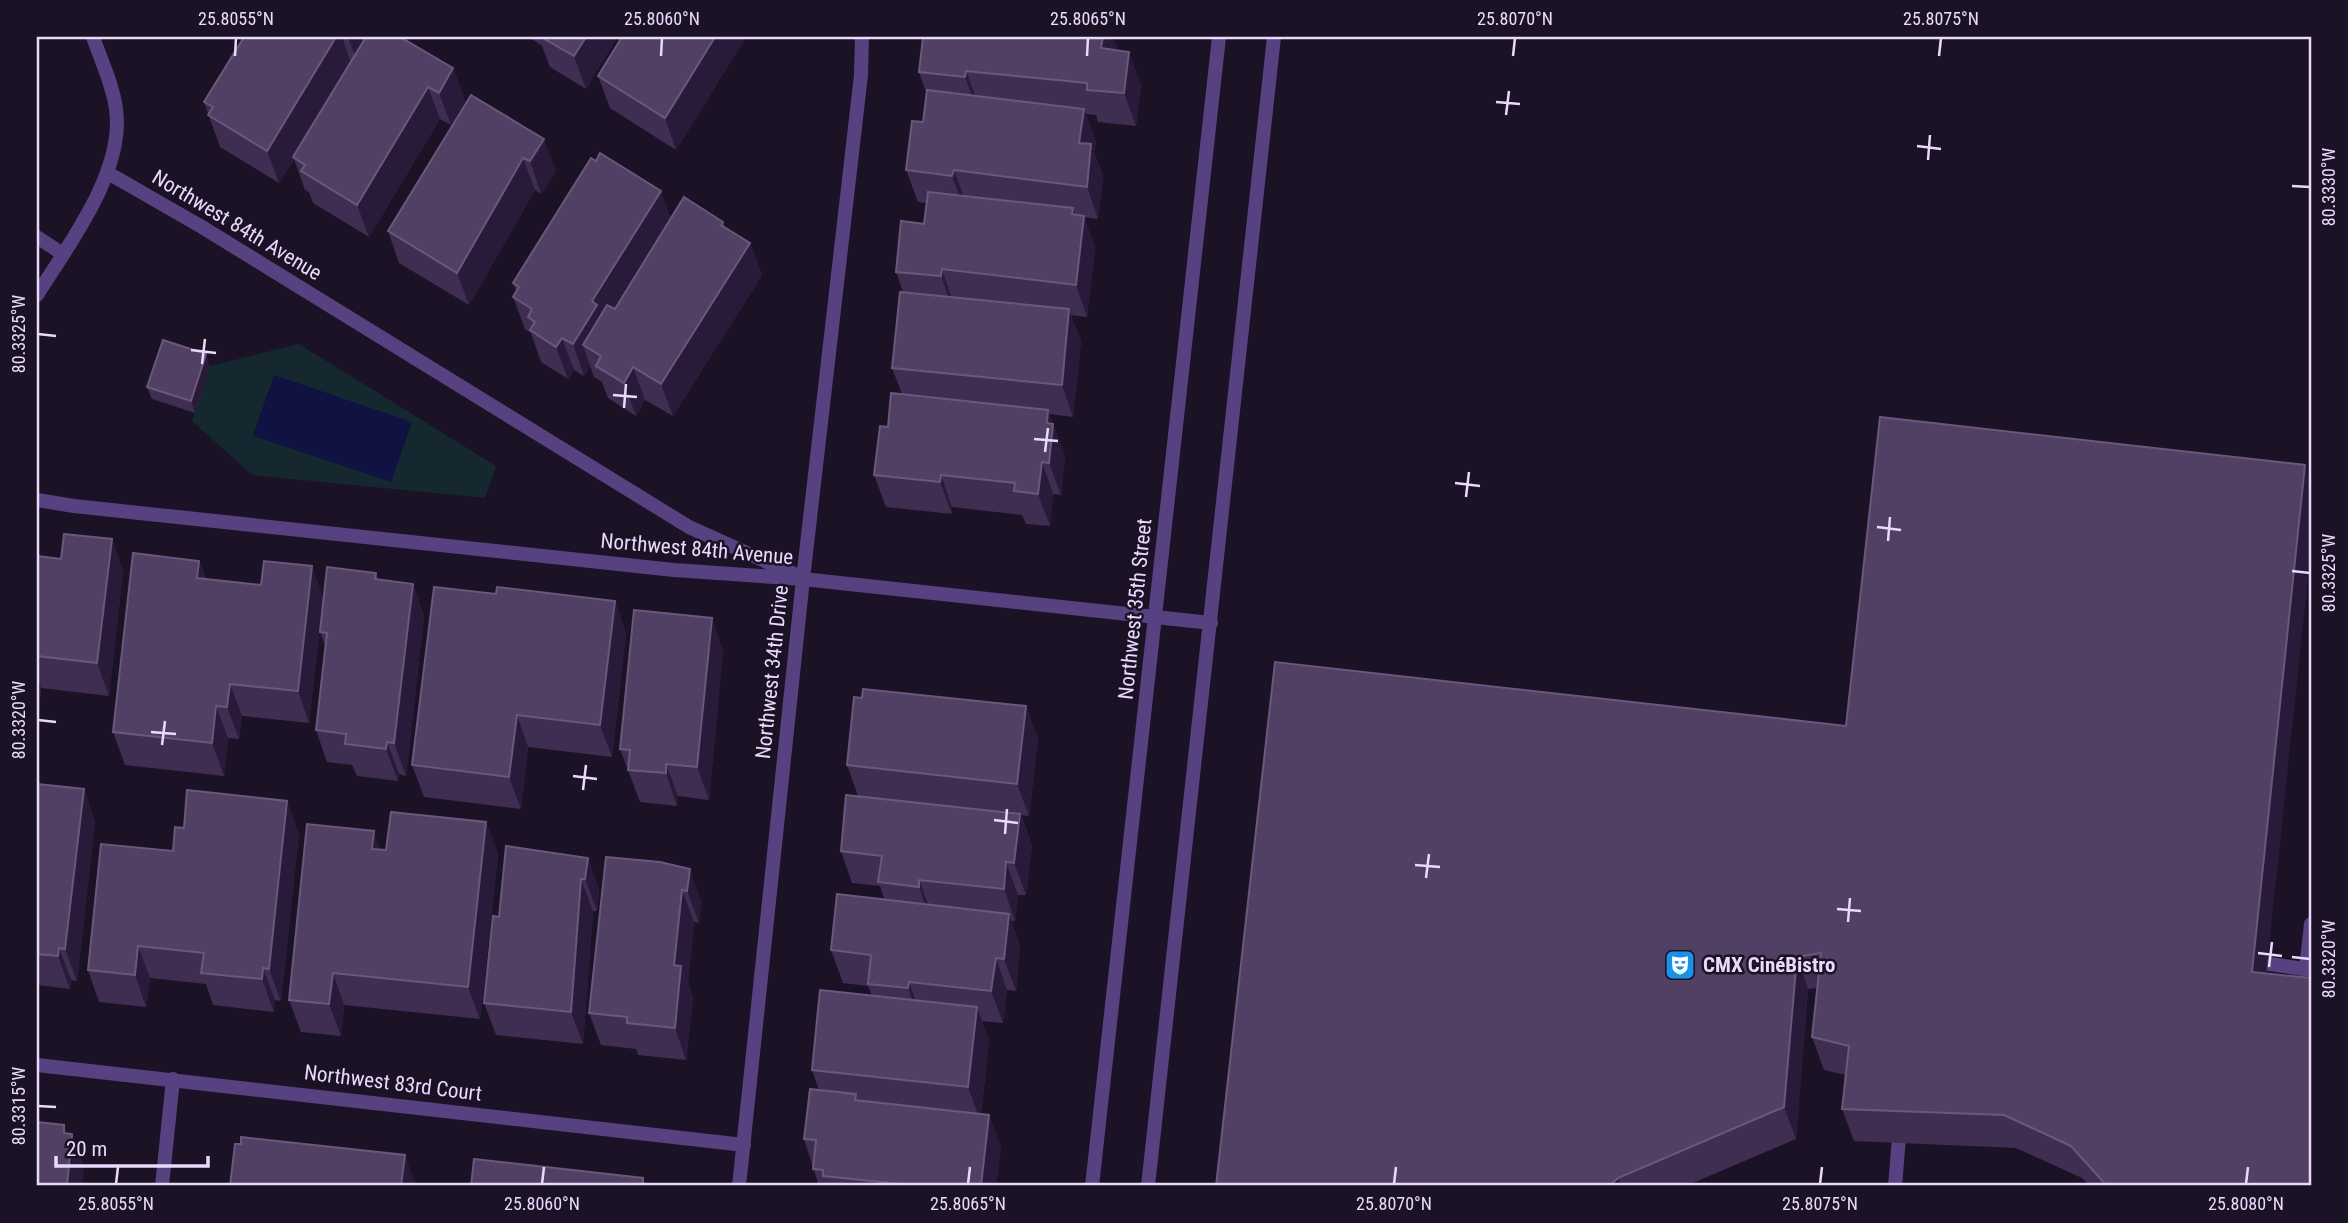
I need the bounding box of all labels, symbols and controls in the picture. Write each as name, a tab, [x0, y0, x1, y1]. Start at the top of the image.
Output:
text: 25.8055°N	[198, 8, 274, 29]
text: 25.8060°N	[624, 8, 700, 29]
text: 25.8065°N	[1050, 8, 1126, 29]
text: 25.8070°N	[1477, 8, 1553, 29]
text: 25.8075°N	[1903, 8, 1979, 29]
text: 80.3330°W	[2318, 147, 2339, 226]
street label: Northwest 84th Avenue	[148, 165, 326, 285]
text: 80.3325°W	[8, 294, 29, 373]
street label: Northwest 35th Street	[1114, 517, 1156, 701]
street label: Northwest 84th Avenue	[600, 529, 794, 569]
text: 80.3325°W	[2318, 533, 2339, 612]
street label: Northwest 34th Drive	[751, 584, 793, 760]
text: 80.3320°W	[8, 680, 29, 759]
text: 80.3320°W	[2318, 919, 2339, 998]
theatre icon: CMX CinéBistro	[1663, 948, 1697, 982]
place label: CMX CinéBistro	[1703, 953, 1835, 977]
street label: Northwest 83rd Court	[303, 1060, 483, 1106]
text: 80.3315°W	[8, 1066, 29, 1145]
scale bar	[56, 1125, 208, 1169]
text: 20 m	[66, 1137, 107, 1161]
text: 25.8055°N	[78, 1193, 154, 1214]
text: 25.8060°N	[504, 1193, 580, 1214]
text: 25.8065°N	[930, 1193, 1006, 1214]
text: 25.8070°N	[1356, 1193, 1432, 1214]
text: 25.8075°N	[1782, 1193, 1858, 1214]
text: 25.8080°N	[2208, 1193, 2284, 1214]

